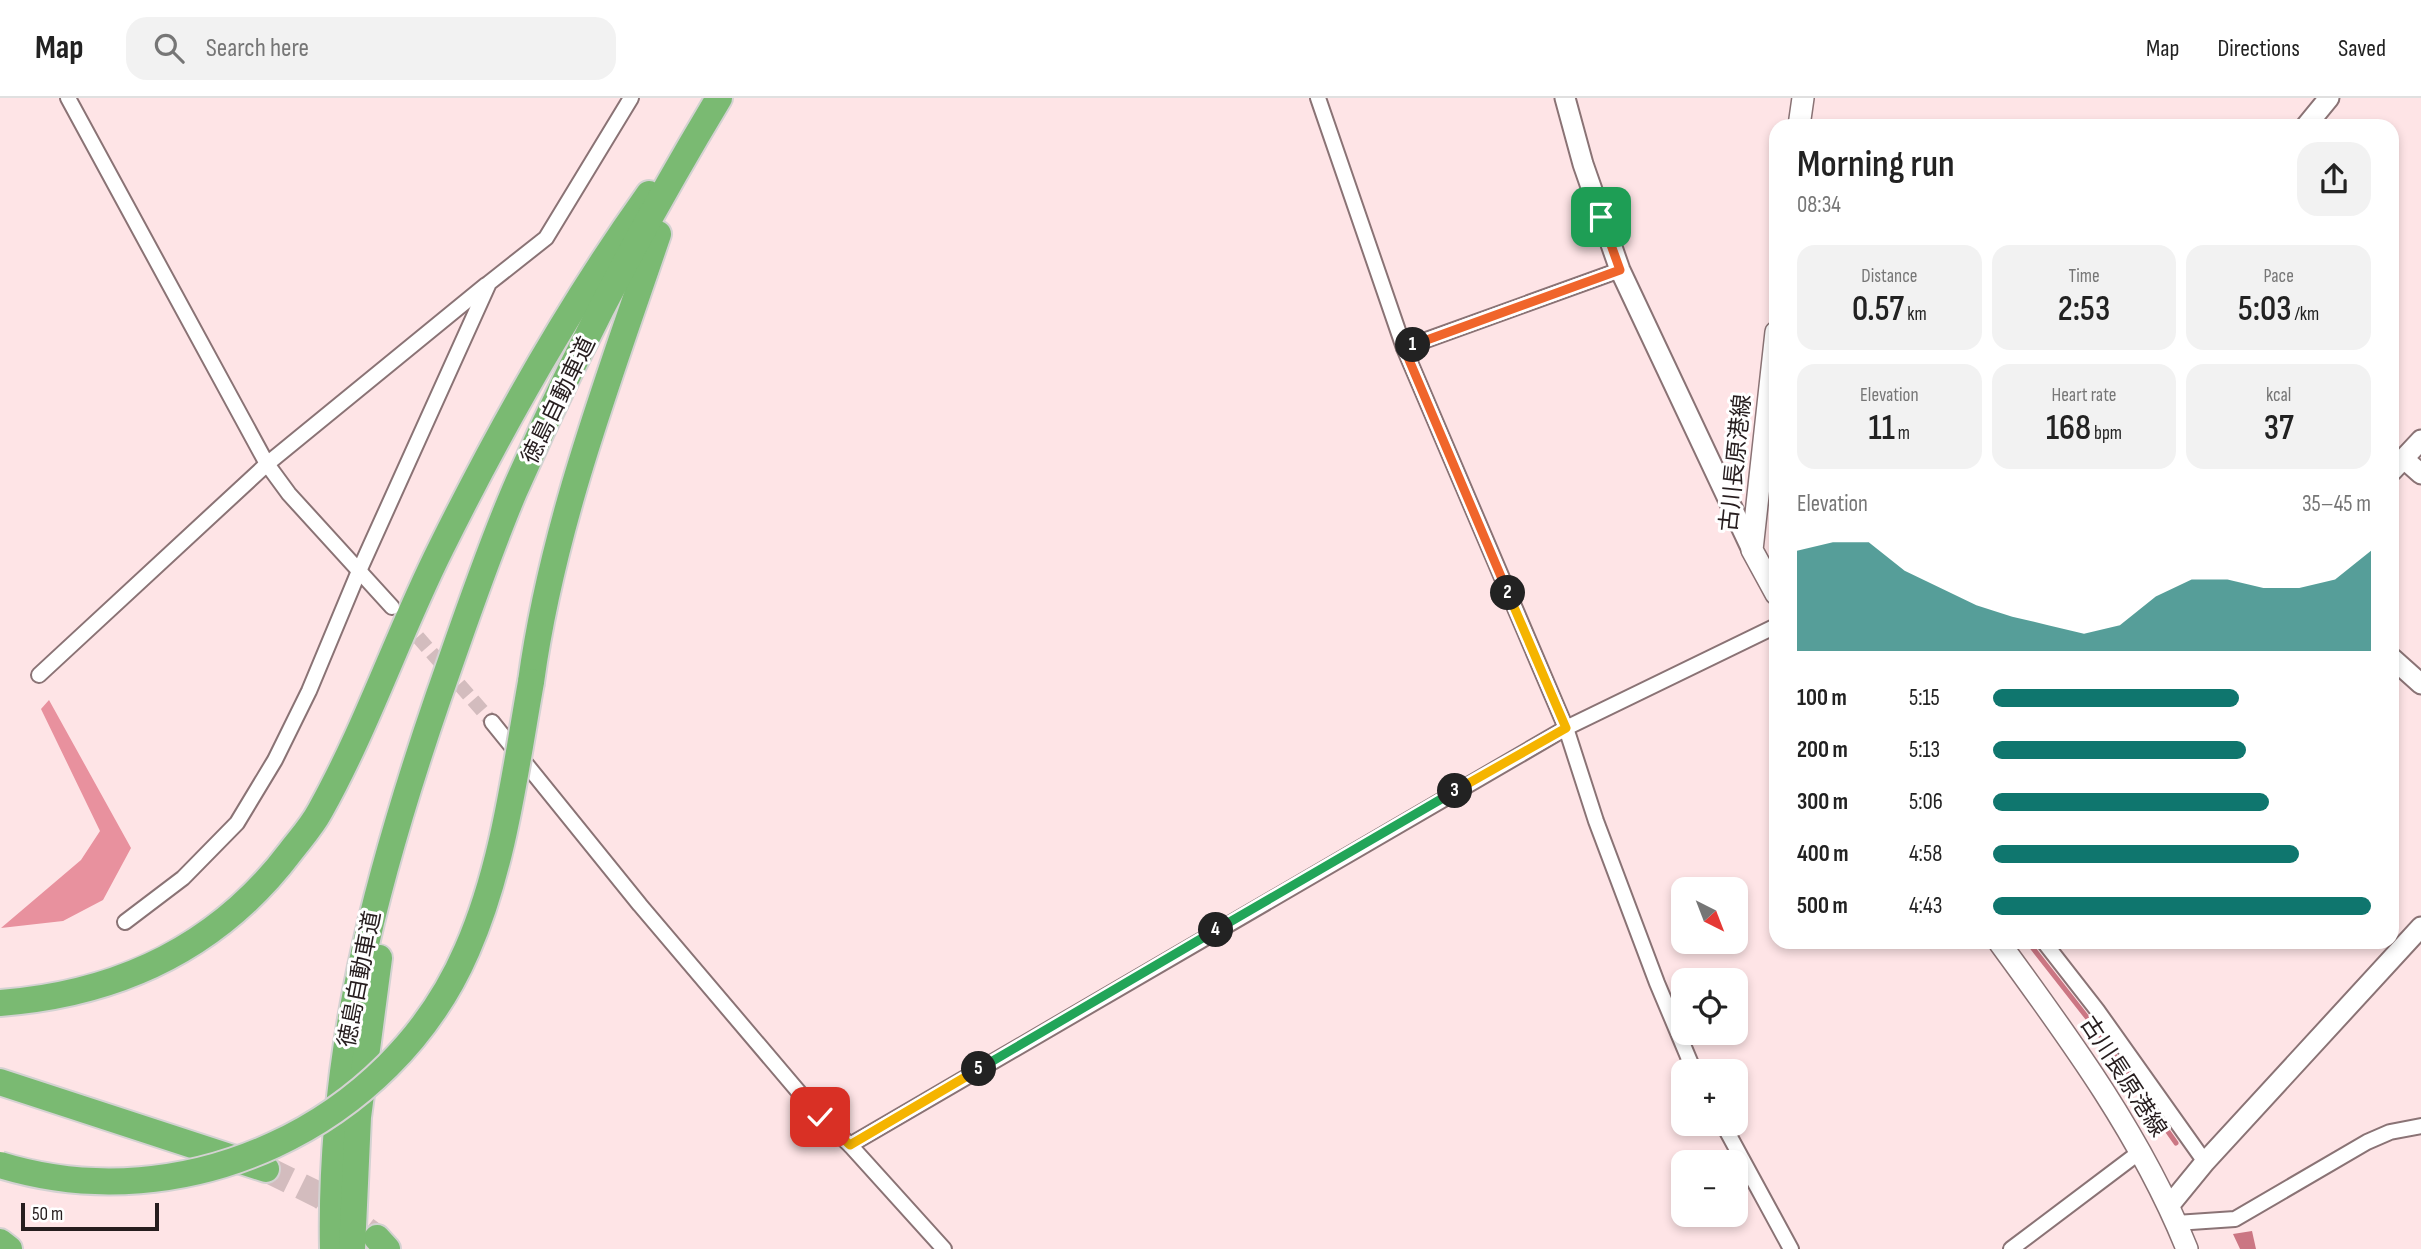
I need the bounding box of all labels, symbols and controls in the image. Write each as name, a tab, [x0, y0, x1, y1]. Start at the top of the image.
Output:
search box	[126, 17, 616, 80]
text: Map	[35, 28, 84, 68]
icon: search	[150, 29, 188, 67]
text: Search here	[206, 33, 309, 64]
text: Map	[2146, 34, 2179, 63]
text: Directions	[2217, 34, 2300, 63]
text: Saved	[2338, 34, 2386, 63]
text: Morning run	[1797, 142, 1955, 187]
button: share	[2297, 142, 2371, 216]
pin	[1571, 187, 1631, 247]
text: 08:34	[1797, 191, 1841, 219]
icon: arrive	[1582, 198, 1620, 236]
text: Distance	[1861, 265, 1917, 288]
text: Time	[2068, 265, 2100, 288]
text: Pace	[2264, 265, 2294, 288]
text: 0.57	[1852, 288, 1904, 331]
text: 2:53	[2058, 288, 2110, 331]
text: 5:03	[2238, 288, 2292, 331]
text: km	[1904, 303, 1927, 326]
text: /km	[2292, 303, 2319, 326]
pin: 1	[1396, 328, 1430, 362]
street label: 徳島自動車道	[516, 332, 602, 469]
text: 1	[1409, 333, 1416, 356]
text: Elevation	[1860, 384, 1919, 407]
text: Heart rate	[2052, 384, 2116, 407]
text: kcal	[2266, 384, 2291, 407]
street label: 古川長原港線	[1715, 393, 1757, 533]
text: 11	[1869, 407, 1895, 450]
text: 168	[2046, 407, 2091, 450]
text: 37	[2264, 407, 2294, 450]
text: m	[1895, 422, 1910, 445]
text: bpm	[2091, 422, 2122, 445]
text: Elevation	[1797, 490, 1868, 518]
text: 35–45 m	[2302, 490, 2371, 518]
pin: 2	[1490, 575, 1526, 610]
text: 2	[1503, 581, 1512, 604]
text: 100 m	[1797, 684, 1847, 712]
text: 5:15	[1909, 684, 1940, 712]
text: 200 m	[1797, 736, 1848, 764]
text: 5:13	[1909, 736, 1940, 764]
pin: 3	[1438, 774, 1472, 808]
text: 3	[1450, 779, 1459, 802]
text: 300 m	[1797, 788, 1848, 816]
text: 5:06	[1909, 788, 1943, 816]
text: 400 m	[1797, 840, 1848, 868]
text: 4:58	[1909, 840, 1942, 868]
north arrow	[1671, 877, 1748, 954]
map controls	[1671, 877, 1748, 1227]
text: 500 m	[1797, 892, 1848, 920]
text: 4:43	[1909, 892, 1942, 920]
street label: 徳島自動車道	[333, 909, 387, 1050]
pin: 4	[1198, 912, 1234, 948]
text: 4	[1211, 918, 1220, 941]
button: locate	[1671, 968, 1748, 1045]
street label: 古川長原港線	[2074, 1011, 2172, 1142]
pin: 5	[962, 1052, 996, 1086]
text: 5	[974, 1057, 983, 1080]
button: +	[1671, 1059, 1748, 1136]
pin	[790, 1087, 850, 1147]
icon: check	[801, 1098, 839, 1136]
button: −	[1671, 1150, 1748, 1227]
scale bar	[21, 1200, 159, 1232]
text: 50 m	[32, 1203, 63, 1226]

